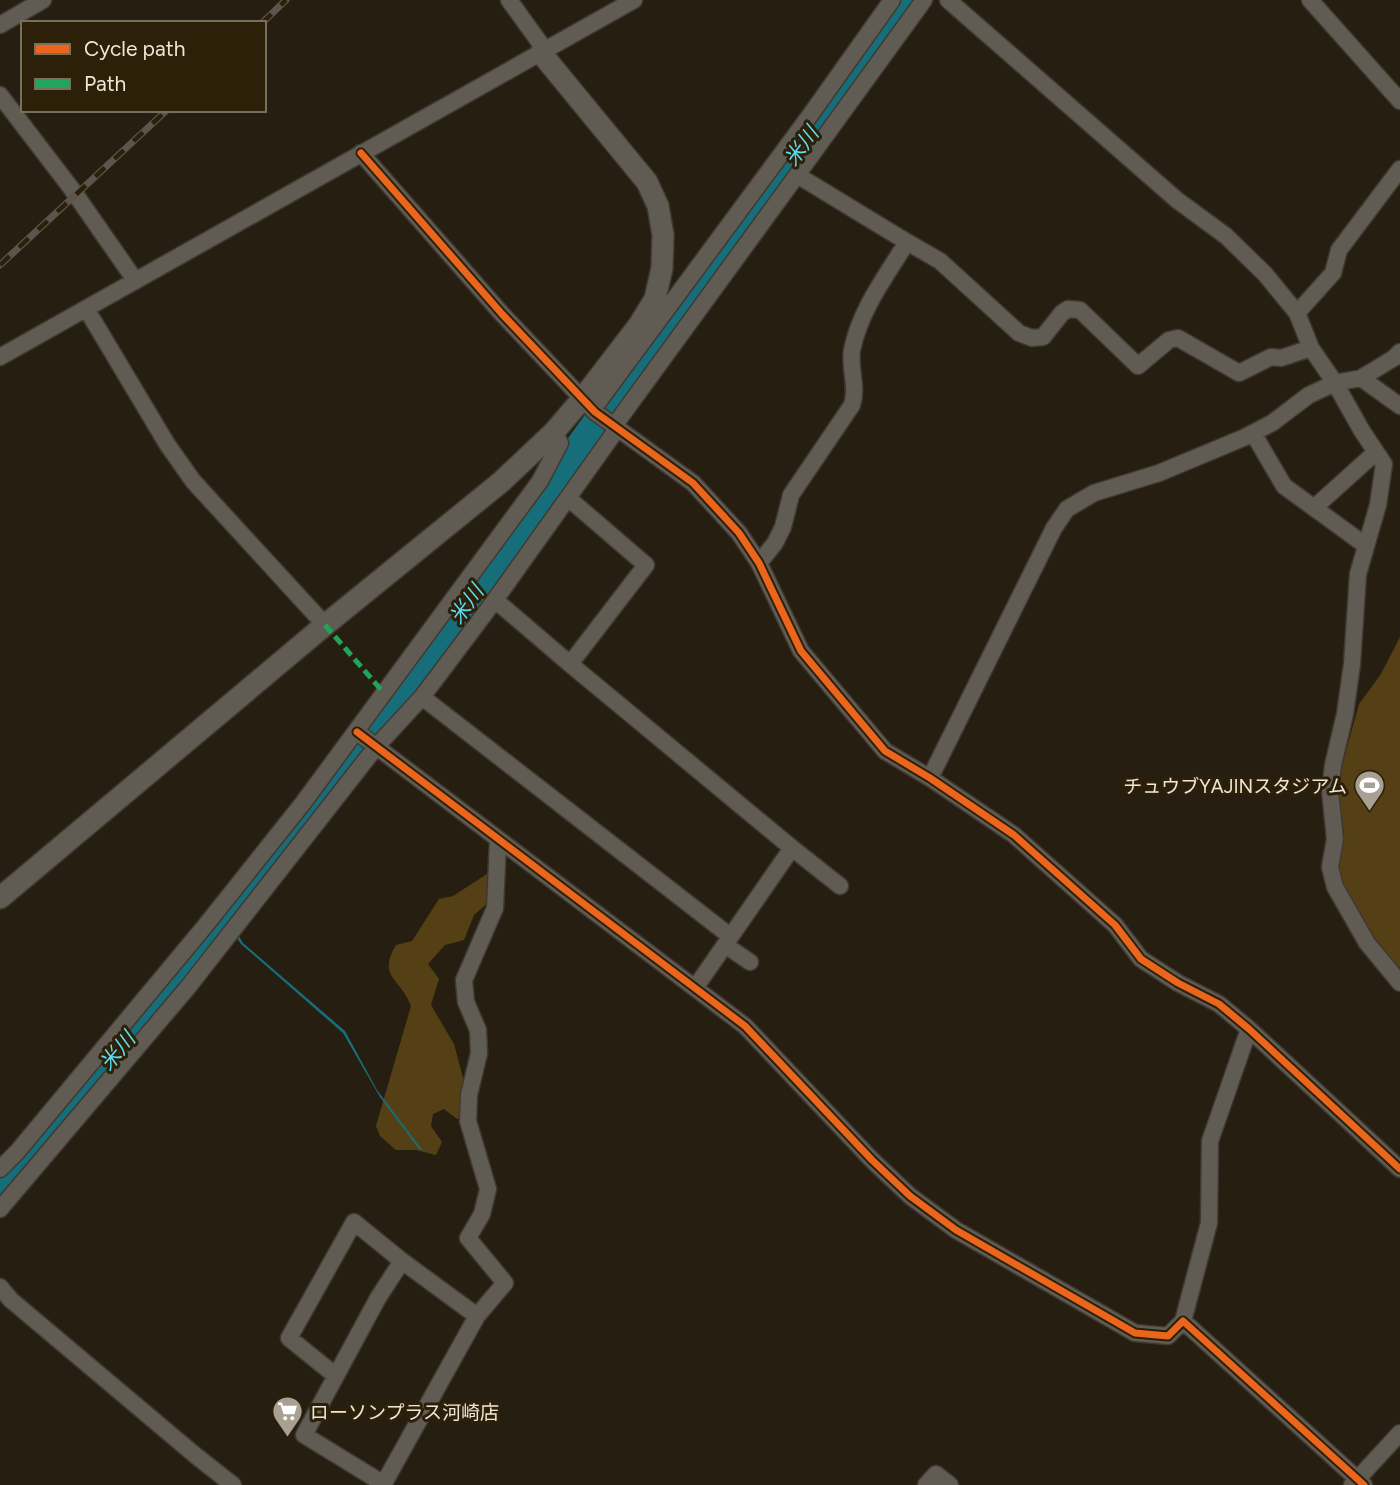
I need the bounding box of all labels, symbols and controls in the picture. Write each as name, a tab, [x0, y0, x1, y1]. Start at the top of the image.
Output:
legend	[21, 21, 266, 112]
text: Cycle path	[84, 36, 185, 61]
text: Path	[84, 71, 126, 96]
water label: 米川	[779, 120, 825, 170]
water label: 米川	[444, 578, 490, 628]
sports icon: チュウブYAJINスタジアム	[1353, 769, 1387, 813]
place label: チュウブYAJINスタジアム	[1123, 775, 1347, 798]
water label: 米川	[94, 1025, 141, 1075]
supermarket icon: ローソンプラス河崎店	[270, 1395, 304, 1439]
place label: ローソンプラス河崎店	[310, 1401, 499, 1424]

